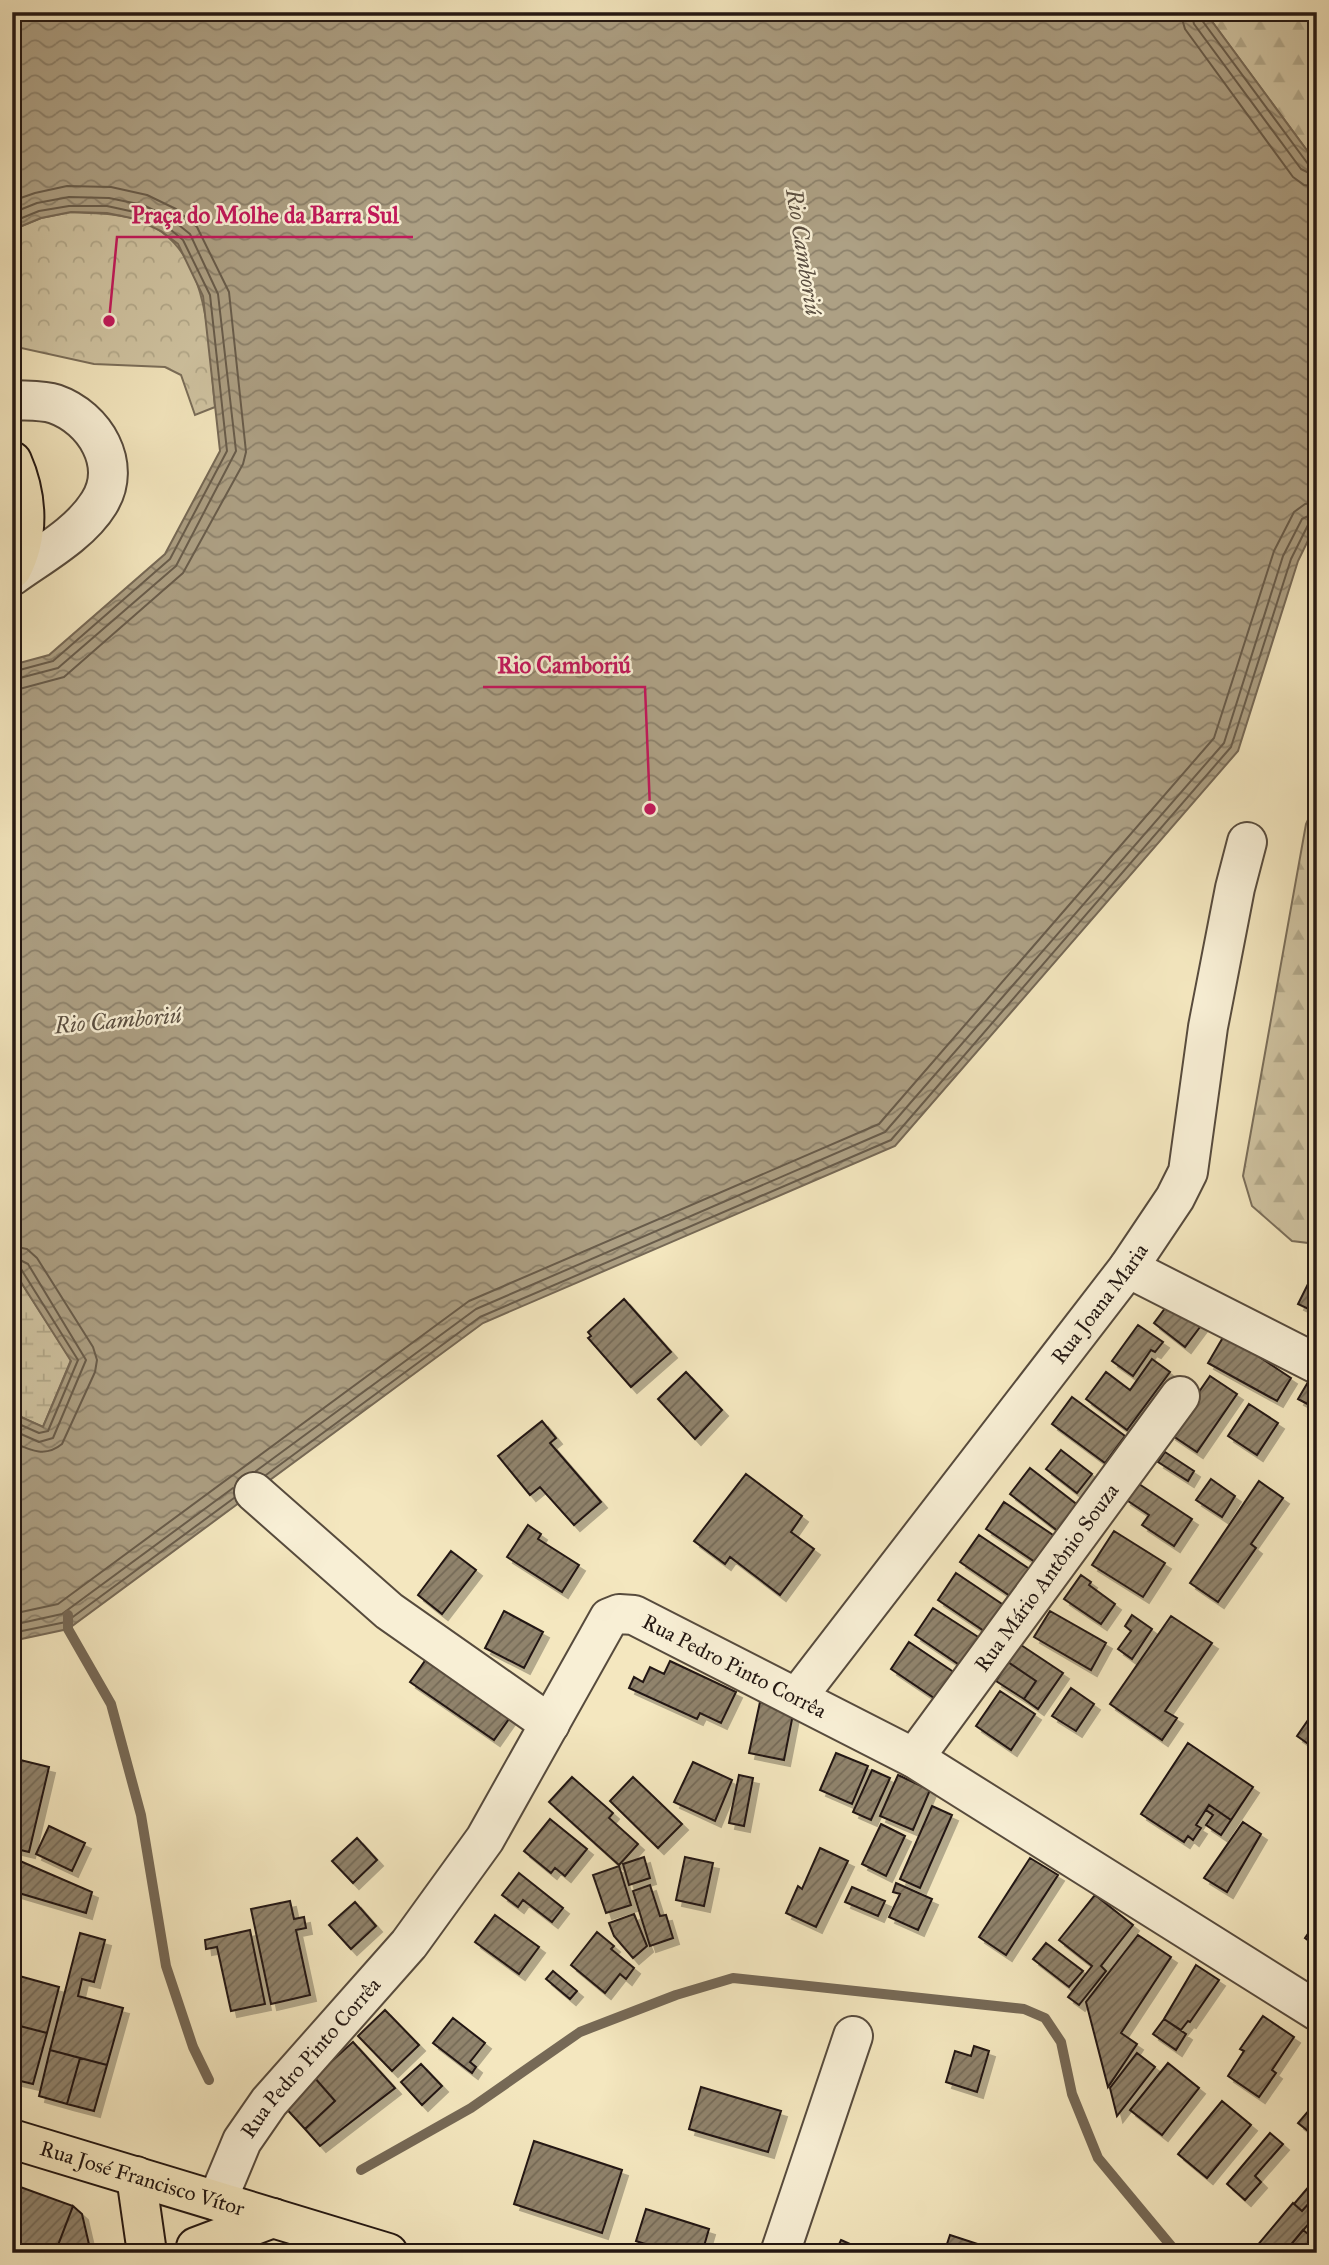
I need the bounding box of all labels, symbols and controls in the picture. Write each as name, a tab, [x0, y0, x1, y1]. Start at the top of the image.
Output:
water label: Rio Camboriú	[780, 186, 828, 318]
callout: Praça do Molhe da Barra Sul	[117, 193, 413, 237]
text: Praça do Molhe da Barra Sul	[131, 201, 399, 230]
callout: Rio Camboriú	[483, 643, 645, 687]
text: Rio Camboriú	[497, 651, 632, 679]
water label: Rio Camboriú	[52, 1000, 184, 1040]
street label: Rua Joana Maria	[1046, 1238, 1154, 1369]
street label: Rua Mário Antônio Souza	[969, 1478, 1124, 1677]
street label: Rua Pedro Pinto Corrêa	[638, 1608, 831, 1724]
street label: Rua Pedro Pinto Corrêa	[235, 1972, 386, 2143]
street label: Rua José Francisco Vítor	[37, 2135, 248, 2222]

